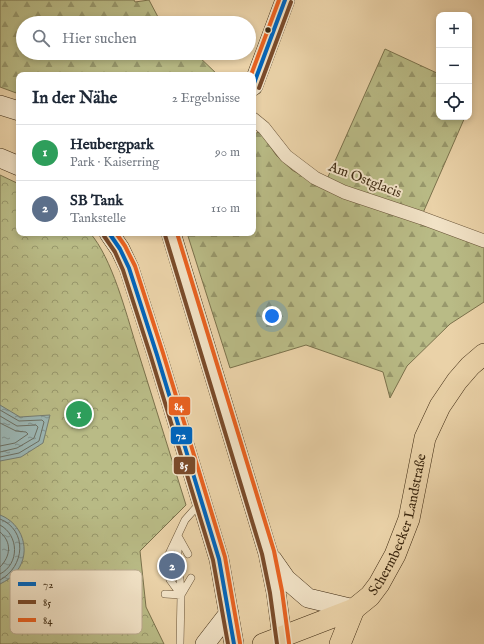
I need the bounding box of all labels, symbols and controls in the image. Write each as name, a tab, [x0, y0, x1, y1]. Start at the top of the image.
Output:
map controls	[436, 12, 472, 120]
button: +	[436, 12, 472, 48]
search box	[16, 16, 256, 60]
unlabelled marker	[263, 25, 273, 35]
icon: search	[30, 27, 52, 49]
text: Hier suchen	[62, 29, 137, 48]
button: −	[436, 48, 472, 84]
button: locate	[436, 84, 472, 120]
text: In der Nähe	[32, 88, 117, 109]
text: 2 Ergebnisse	[172, 90, 240, 107]
text: Heubergpark	[70, 135, 154, 154]
text: 1	[43, 144, 47, 161]
text: 90 m	[215, 144, 240, 161]
text: Park · Kaiserring	[70, 154, 159, 171]
street label: Am Ostglacis	[325, 157, 404, 202]
text: SB Tank	[70, 191, 123, 210]
text: 2	[42, 200, 48, 217]
text: 110 m	[211, 200, 240, 217]
text: Tankstelle	[70, 210, 126, 227]
your location	[262, 306, 282, 326]
line badge: 84	[168, 396, 191, 416]
pin: 1	[66, 399, 92, 429]
text: 84	[174, 400, 184, 414]
line badge: 72	[170, 426, 193, 445]
text: 72	[176, 429, 187, 443]
street label: Schermbecker Landstraße	[364, 452, 431, 599]
line badge: 85	[173, 456, 196, 475]
text: 85	[180, 459, 188, 473]
pin: 2	[159, 551, 185, 581]
legend	[10, 570, 142, 634]
text: 72	[43, 578, 53, 592]
text: 85	[43, 596, 51, 610]
text: 84	[43, 614, 53, 628]

